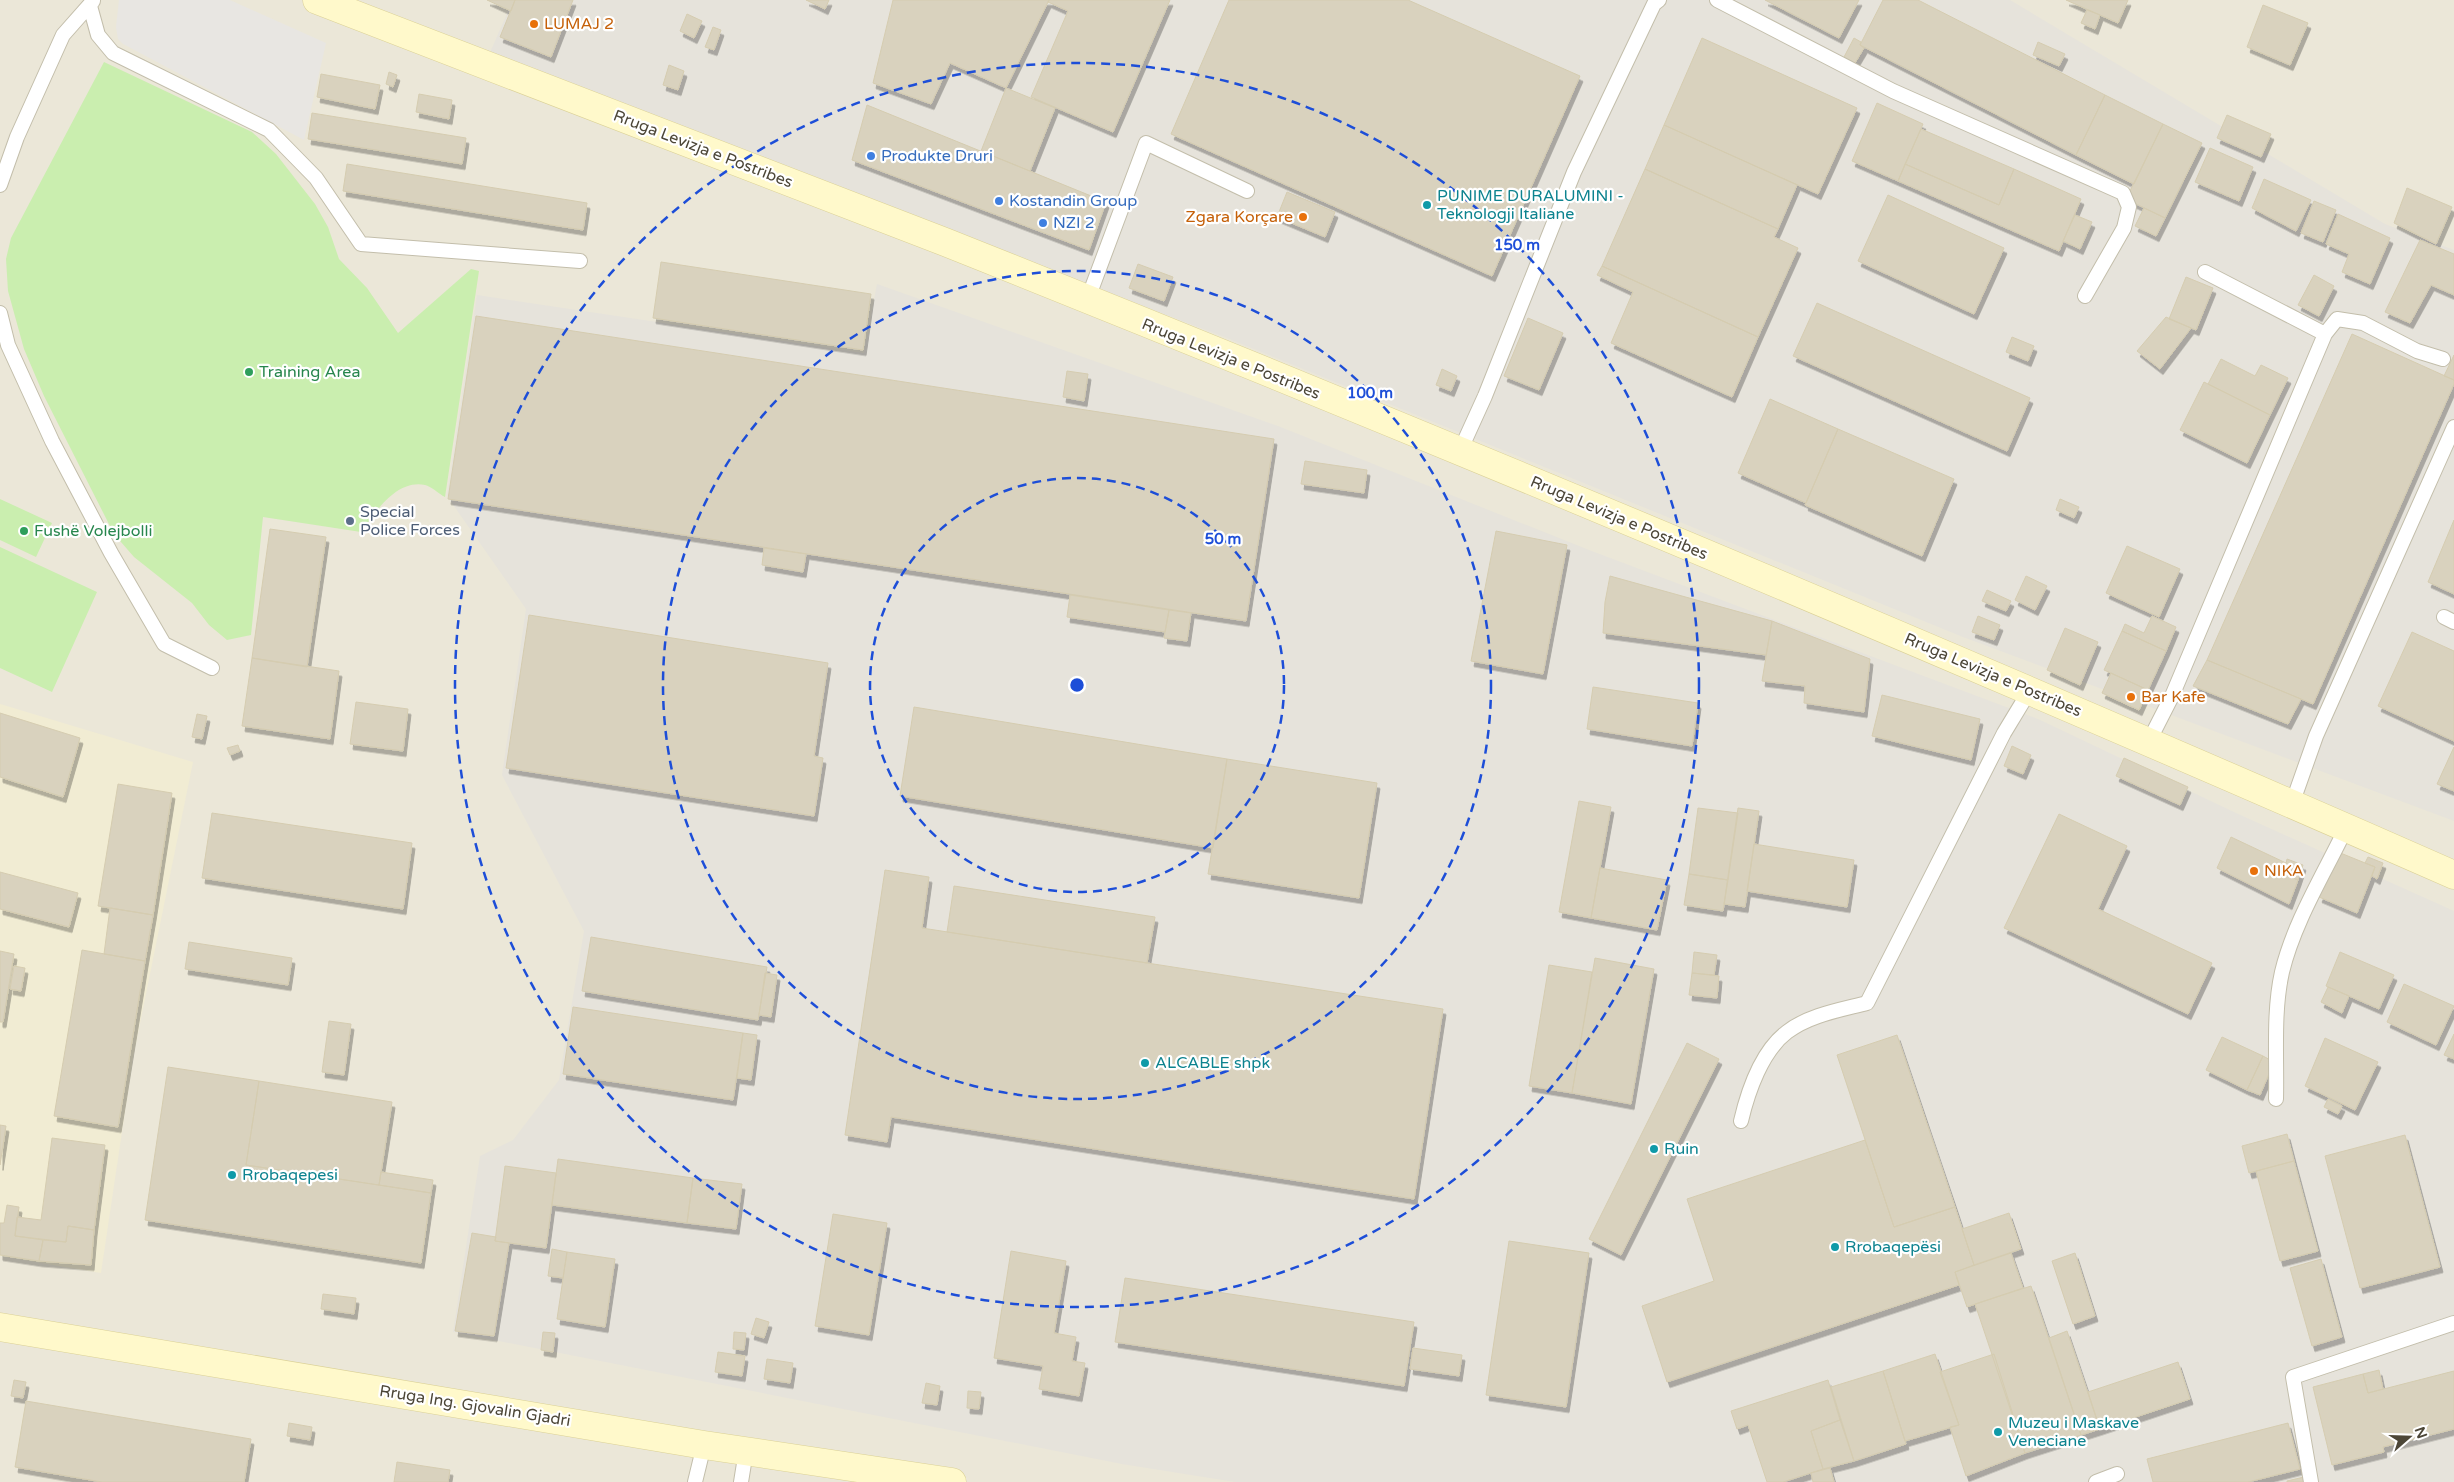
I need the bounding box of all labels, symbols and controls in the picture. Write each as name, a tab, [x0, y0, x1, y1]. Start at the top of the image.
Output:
place label: LUMAJ 2	[544, 14, 614, 34]
marker: LUMAJ 2	[528, 18, 540, 30]
street label: Rruga Levizja e Postribes	[610, 106, 796, 192]
place label: Produkte Druri	[881, 146, 993, 166]
marker: Produkte Druri	[865, 150, 877, 162]
place label: PUNIME DURALUMINI - Teknologji Italiane	[1437, 186, 1624, 224]
place label: Kostandin Group	[1009, 191, 1137, 211]
marker: Kostandin Group	[993, 195, 1005, 207]
marker: PUNIME DURALUMINI - Teknologji Italiane	[1421, 199, 1433, 211]
place label: Zgara Korçare	[1186, 207, 1293, 227]
marker: Zgara Korçare	[1297, 211, 1309, 223]
place label: NZI 2	[1053, 213, 1095, 233]
marker: NZI 2	[1037, 217, 1049, 229]
text: 150 m	[1494, 236, 1540, 254]
street label: Rruga Levizja e Postribes	[1139, 314, 1323, 404]
place label: Training Area	[259, 362, 360, 382]
marker: Training Area	[243, 366, 255, 378]
text: 100 m	[1347, 384, 1393, 402]
street label: Rruga Levizja e Postribes	[1527, 472, 1711, 564]
place label: Special Police Forces	[360, 502, 460, 540]
marker: Special Police Forces	[344, 515, 356, 527]
place label: Fushë Volejbolli	[34, 521, 152, 541]
marker: Fushë Volejbolli	[18, 525, 30, 537]
text: 50 m	[1205, 530, 1241, 548]
street label: Rruga Levizja e Postribes	[1901, 629, 2085, 721]
centre of rings	[1068, 676, 1086, 694]
place label: Bar Kafe	[2141, 687, 2206, 707]
marker: Bar Kafe	[2125, 691, 2137, 703]
place label: NIKA	[2264, 861, 2304, 881]
marker: NIKA	[2248, 865, 2260, 877]
place label: ALCABLE shpk	[1155, 1053, 1270, 1073]
marker: ALCABLE shpk	[1139, 1057, 1151, 1069]
place label: Ruin	[1664, 1139, 1699, 1159]
marker: Ruin	[1648, 1143, 1660, 1155]
place label: Rrobaqepesi	[242, 1165, 338, 1185]
marker: Rrobaqepesi	[226, 1169, 238, 1181]
place label: Rrobaqepësi	[1845, 1237, 1941, 1257]
marker: Rrobaqepësi	[1829, 1241, 1841, 1253]
street label: Rruga Ing. Gjovalin Gjadri	[378, 1381, 572, 1431]
north arrow	[2384, 1412, 2434, 1462]
place label: Muzeu i Maskave Veneciane	[2008, 1413, 2139, 1451]
text: N	[2411, 1425, 2431, 1441]
marker: Muzeu i Maskave Veneciane	[1992, 1426, 2004, 1438]

